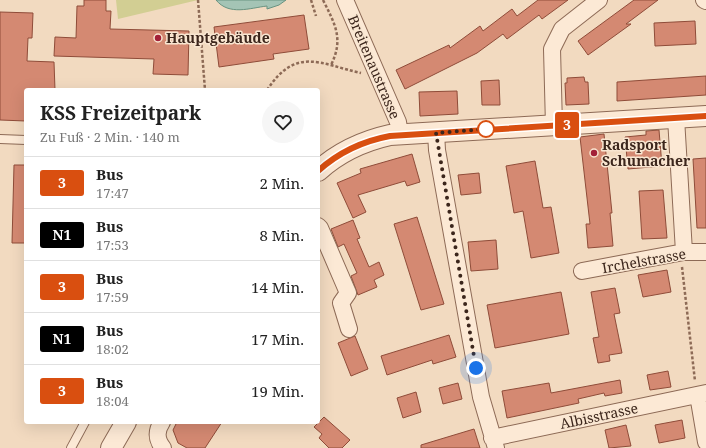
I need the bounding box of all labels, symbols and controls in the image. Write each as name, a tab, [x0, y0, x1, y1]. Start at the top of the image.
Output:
street label: Breitenaustrasse	[344, 12, 405, 122]
place label: Hauptgebäude	[166, 28, 270, 47]
marker: Hauptgebäude	[153, 33, 163, 43]
text: KSS Freizeitpark	[40, 100, 201, 126]
button: heart	[262, 101, 304, 143]
line badge: 3	[554, 112, 580, 138]
text: 3	[563, 115, 571, 134]
unlabelled marker	[477, 120, 495, 138]
text: Zu Fuß · 2 Min. · 140 m	[40, 128, 180, 146]
place label: Radsport Schumacher	[602, 135, 691, 170]
marker: Radsport Schumacher	[589, 148, 599, 158]
text: Bus	[96, 164, 123, 184]
text: 3	[58, 173, 66, 192]
text: 2 Min.	[259, 173, 304, 193]
text: 17:47	[96, 184, 129, 202]
text: Bus	[96, 216, 123, 236]
text: N1	[53, 225, 71, 244]
text: 8 Min.	[259, 225, 304, 245]
text: 17:53	[96, 236, 129, 254]
street label: Irchelstrasse	[600, 244, 687, 277]
text: Bus	[96, 268, 123, 288]
text: 3	[58, 277, 66, 296]
text: 14 Min.	[251, 277, 304, 297]
text: 17:59	[96, 288, 129, 306]
text: Bus	[96, 320, 123, 340]
text: N1	[53, 329, 71, 348]
text: 17 Min.	[251, 329, 304, 349]
text: 18:02	[96, 340, 129, 358]
your location	[466, 358, 486, 378]
text: Bus	[96, 372, 123, 392]
text: 3	[58, 381, 66, 400]
text: 19 Min.	[251, 381, 304, 401]
text: 18:04	[96, 392, 129, 410]
street label: Albisstrasse	[558, 398, 640, 433]

